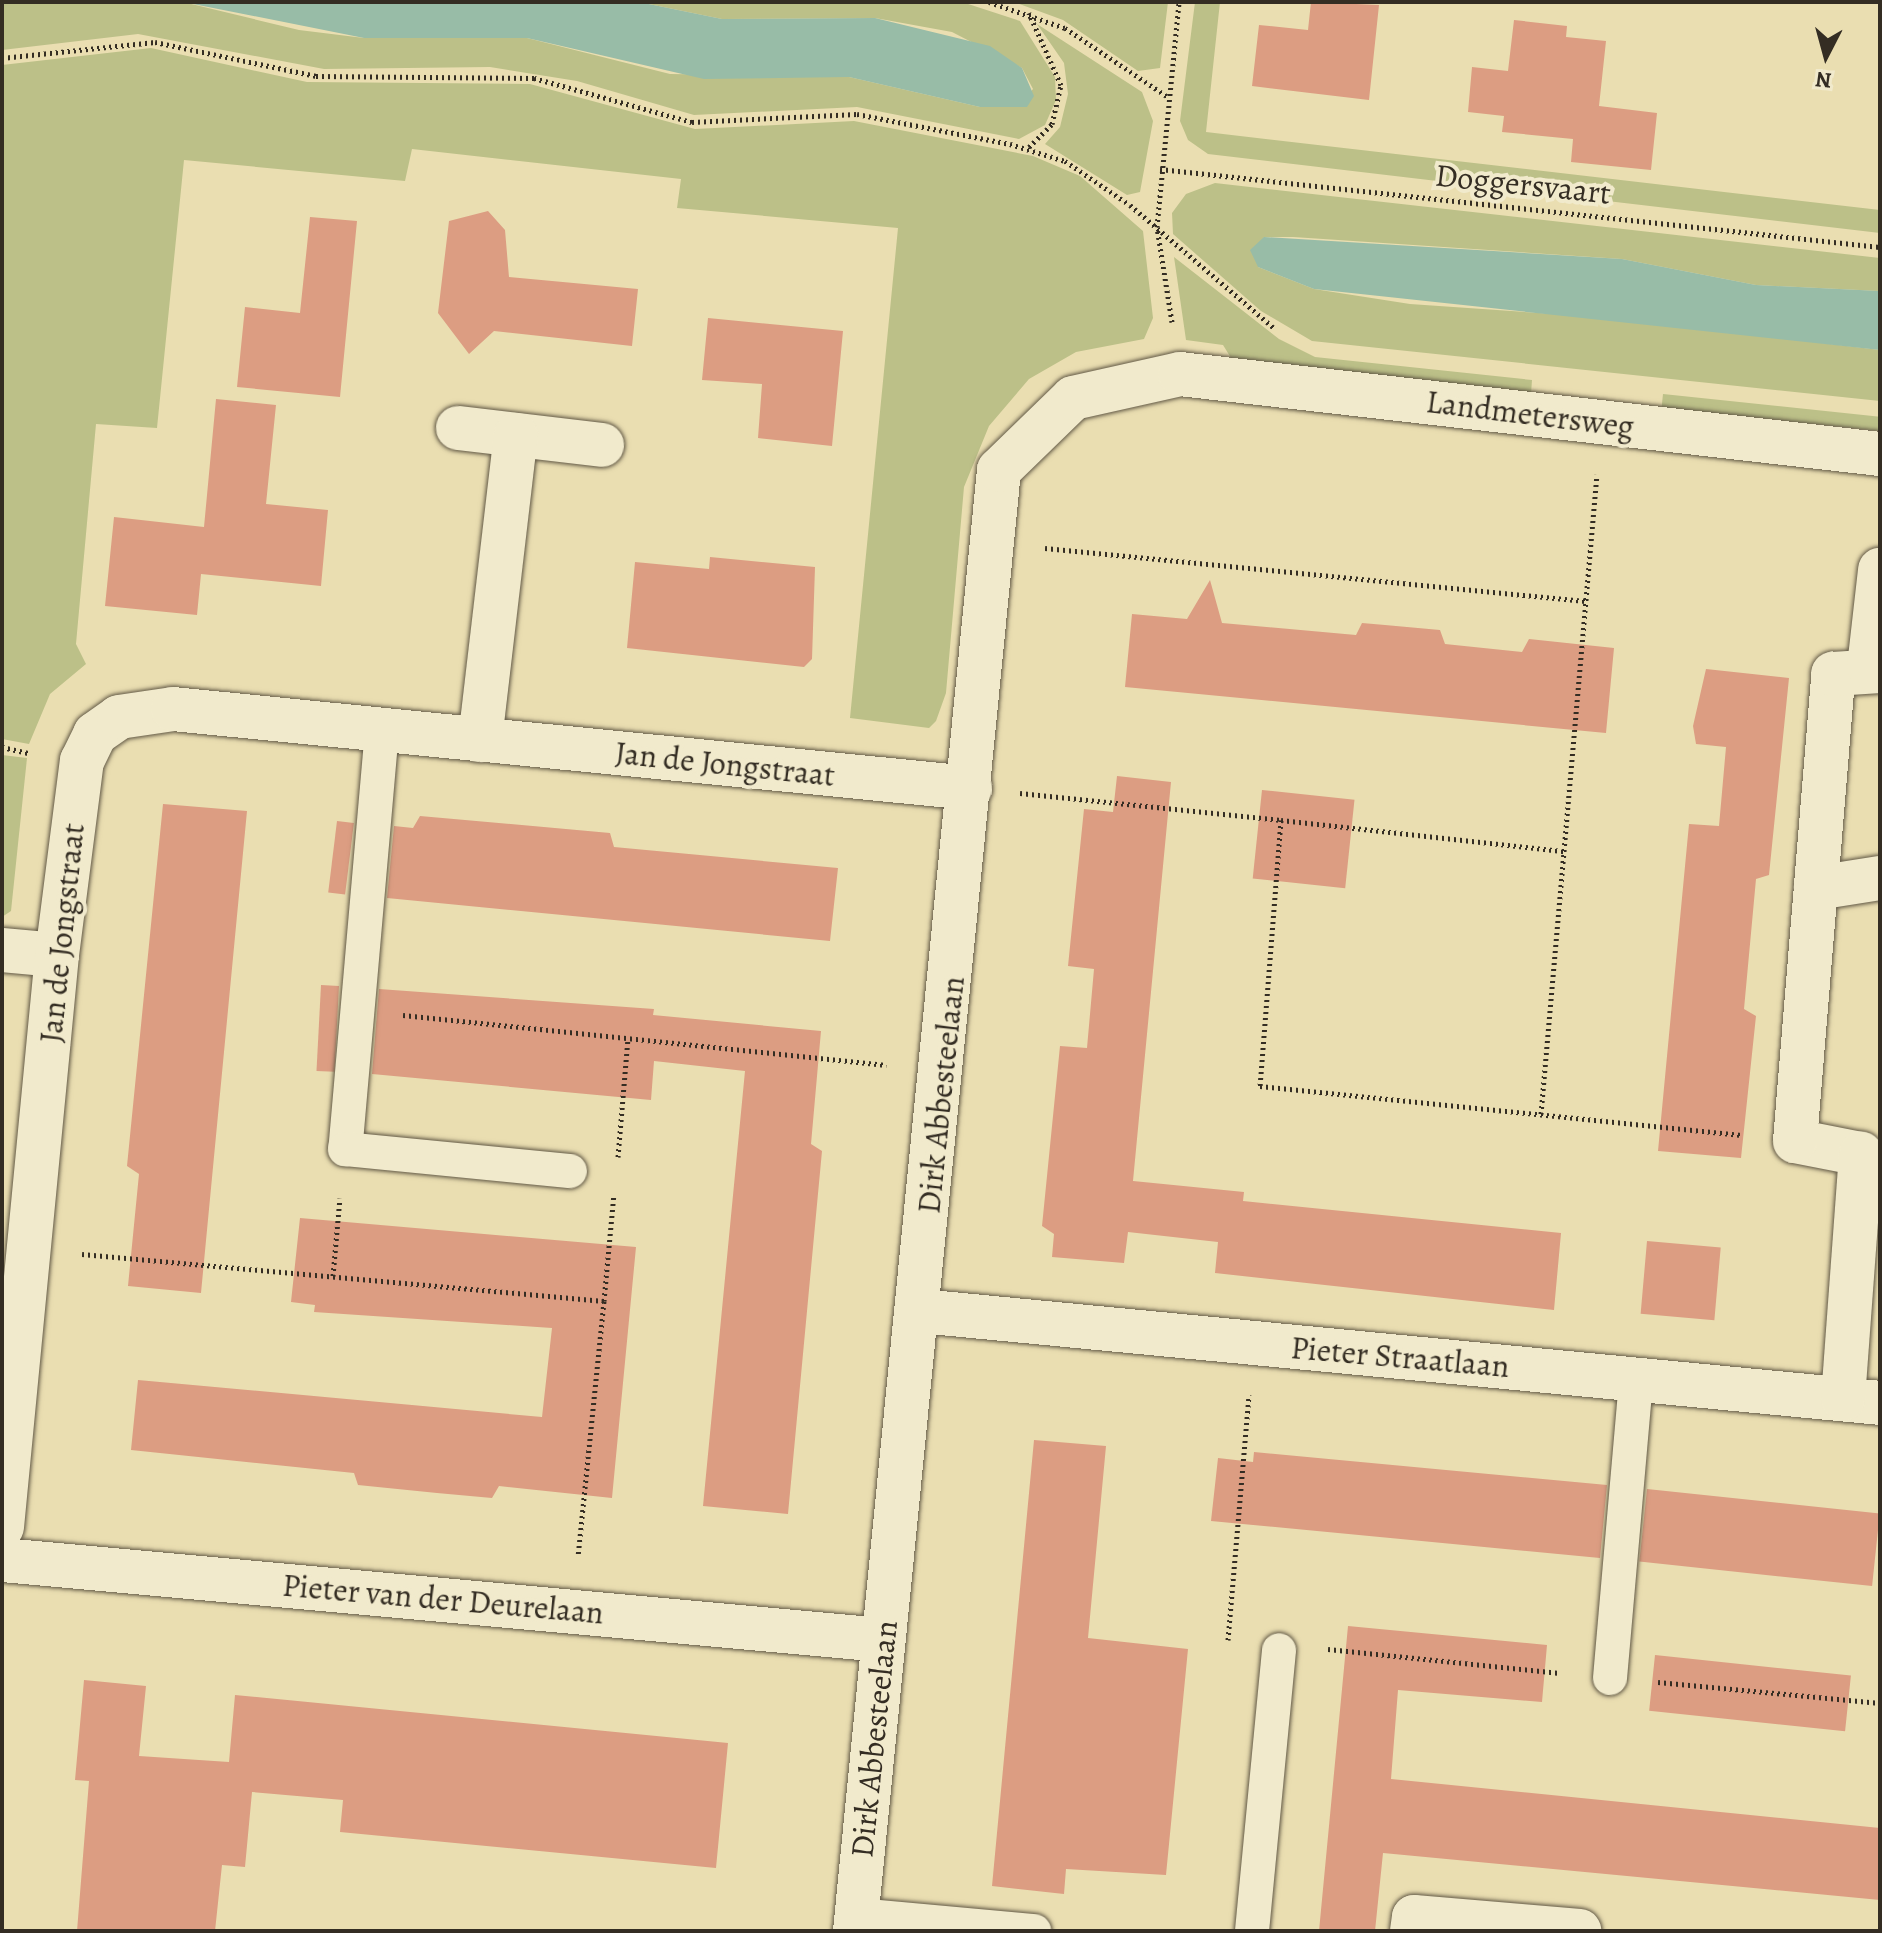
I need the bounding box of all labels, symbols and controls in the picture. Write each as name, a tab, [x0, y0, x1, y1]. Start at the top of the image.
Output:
north arrow	[1786, 16, 1866, 96]
text: N	[1814, 64, 1833, 96]
street label: Doggersvaart	[1433, 156, 1613, 212]
street label: Landmetersweg	[1424, 382, 1636, 446]
street label: Jan de Jongstraat	[613, 733, 837, 795]
street label: Jan de Jongstraat	[31, 821, 93, 1045]
street label: Dirk Abbesteelaan	[909, 975, 973, 1215]
street label: Pieter Straatlaan	[1289, 1328, 1511, 1386]
street label: Pieter van der Deurelaan	[281, 1566, 605, 1632]
street label: Dirk Abbesteelaan	[842, 1619, 906, 1859]

